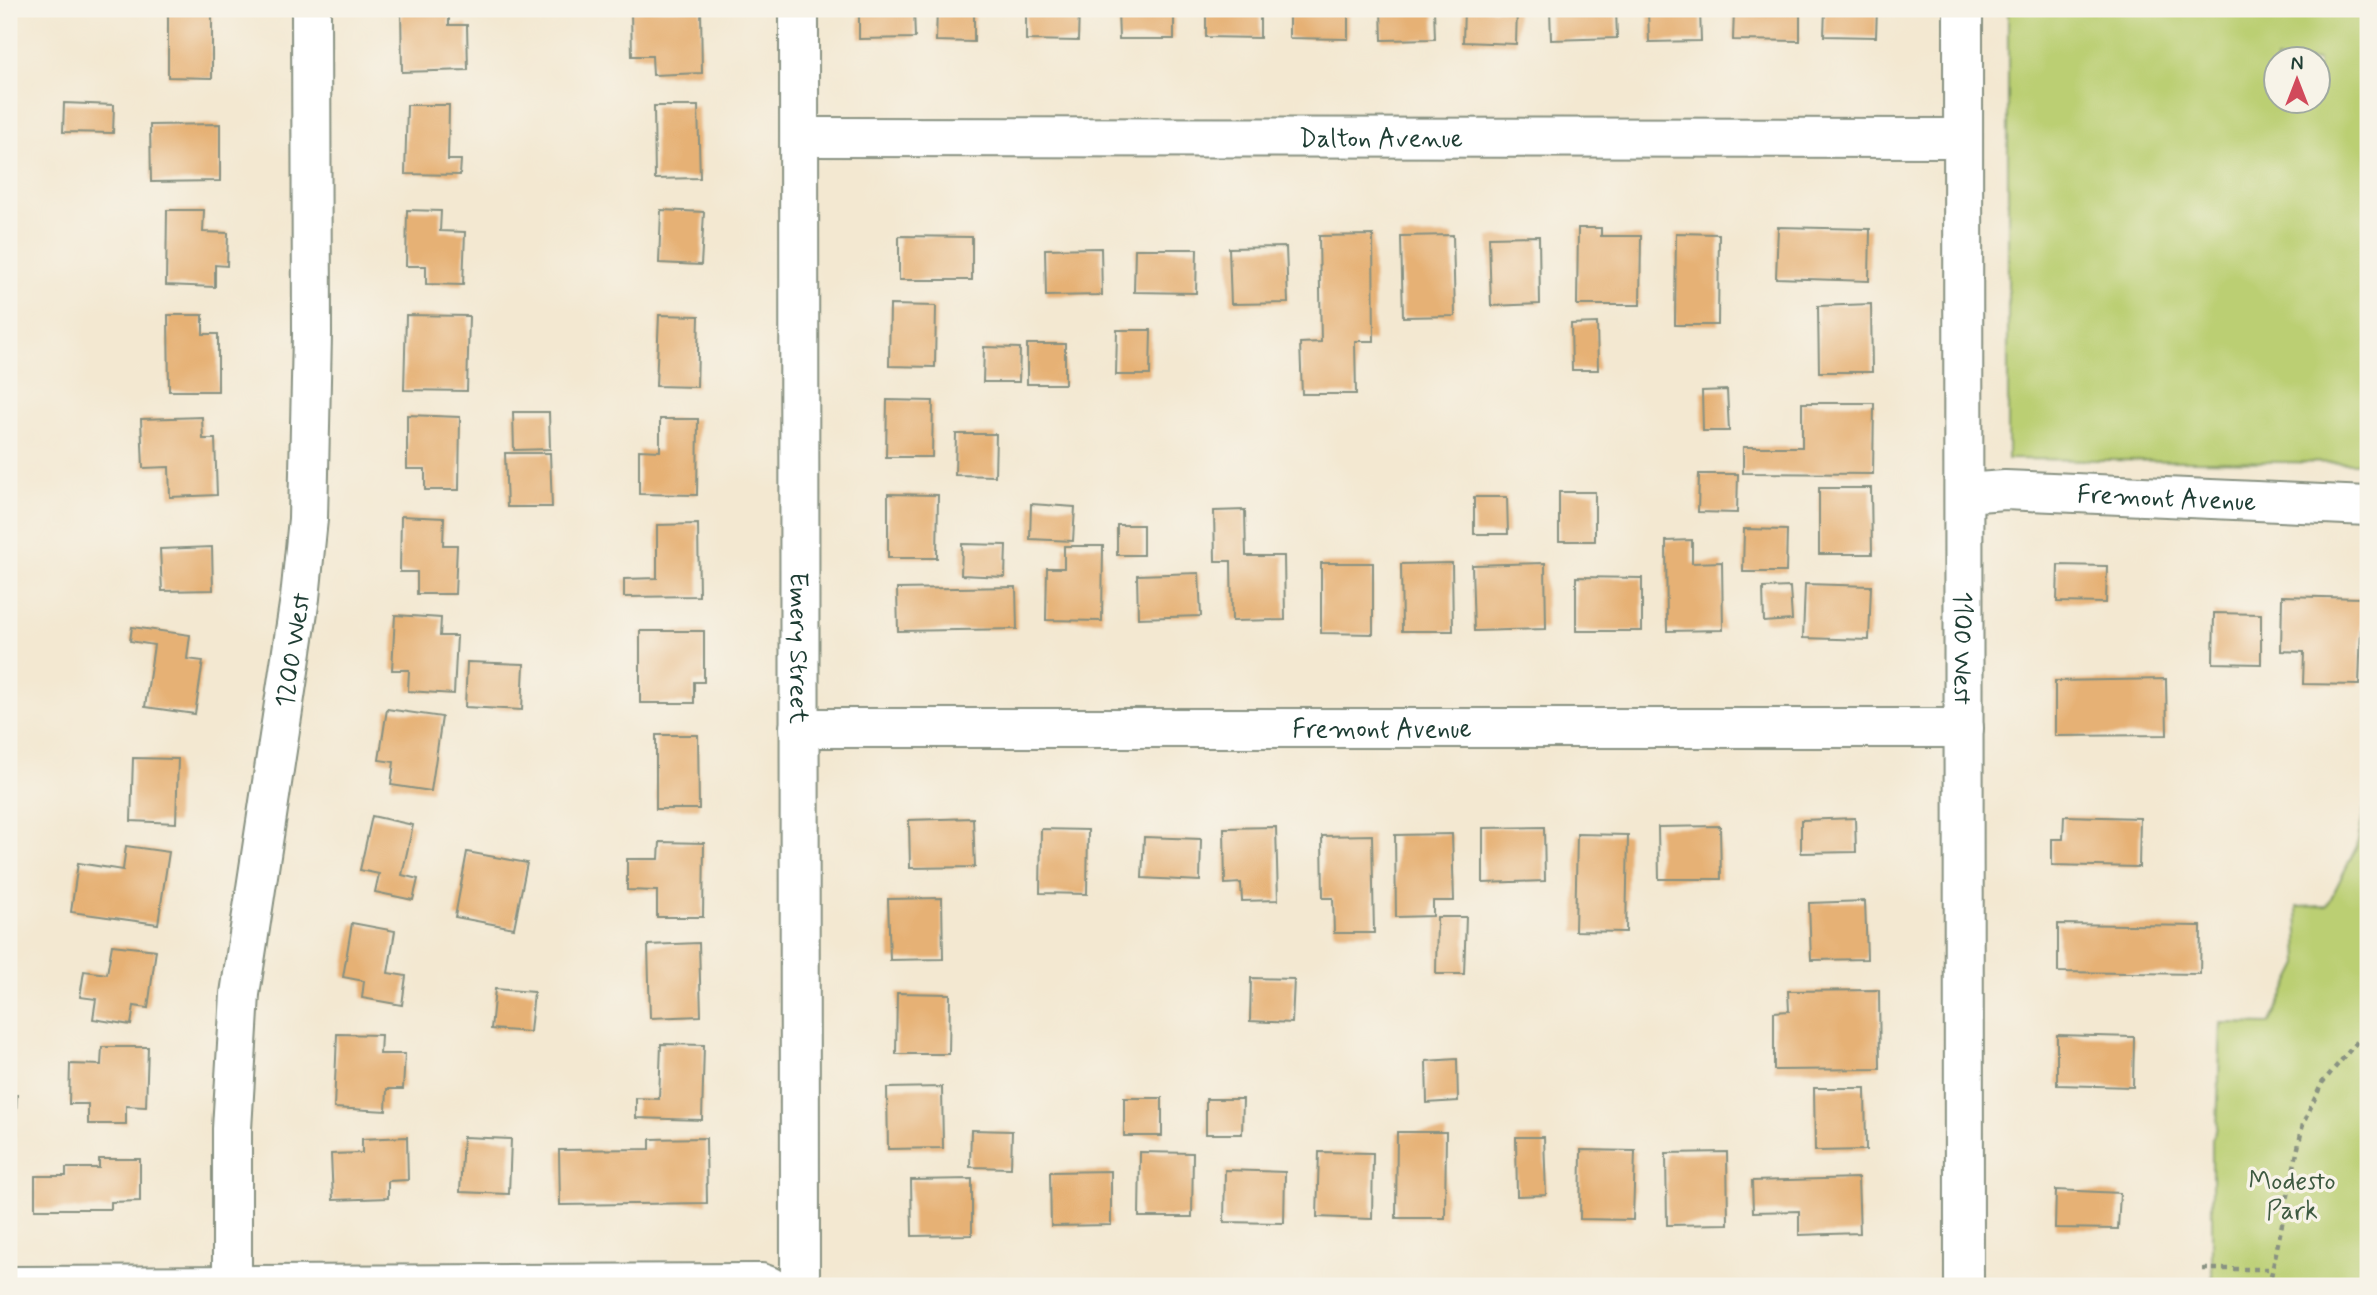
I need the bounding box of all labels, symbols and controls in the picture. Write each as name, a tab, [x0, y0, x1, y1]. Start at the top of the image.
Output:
north arrow	[2262, 46, 2332, 116]
text: N	[2291, 52, 2303, 77]
street label: Dalton Avenue	[1299, 122, 1463, 157]
street label: Fremont Avenue	[2076, 478, 2257, 520]
street label: Emery Street	[780, 572, 815, 724]
street label: 1200 West	[269, 591, 320, 710]
street label: 1100 West	[1944, 591, 1979, 705]
street label: Fremont Avenue	[1292, 713, 1472, 747]
park label: Modesto Park	[2249, 1165, 2336, 1229]

